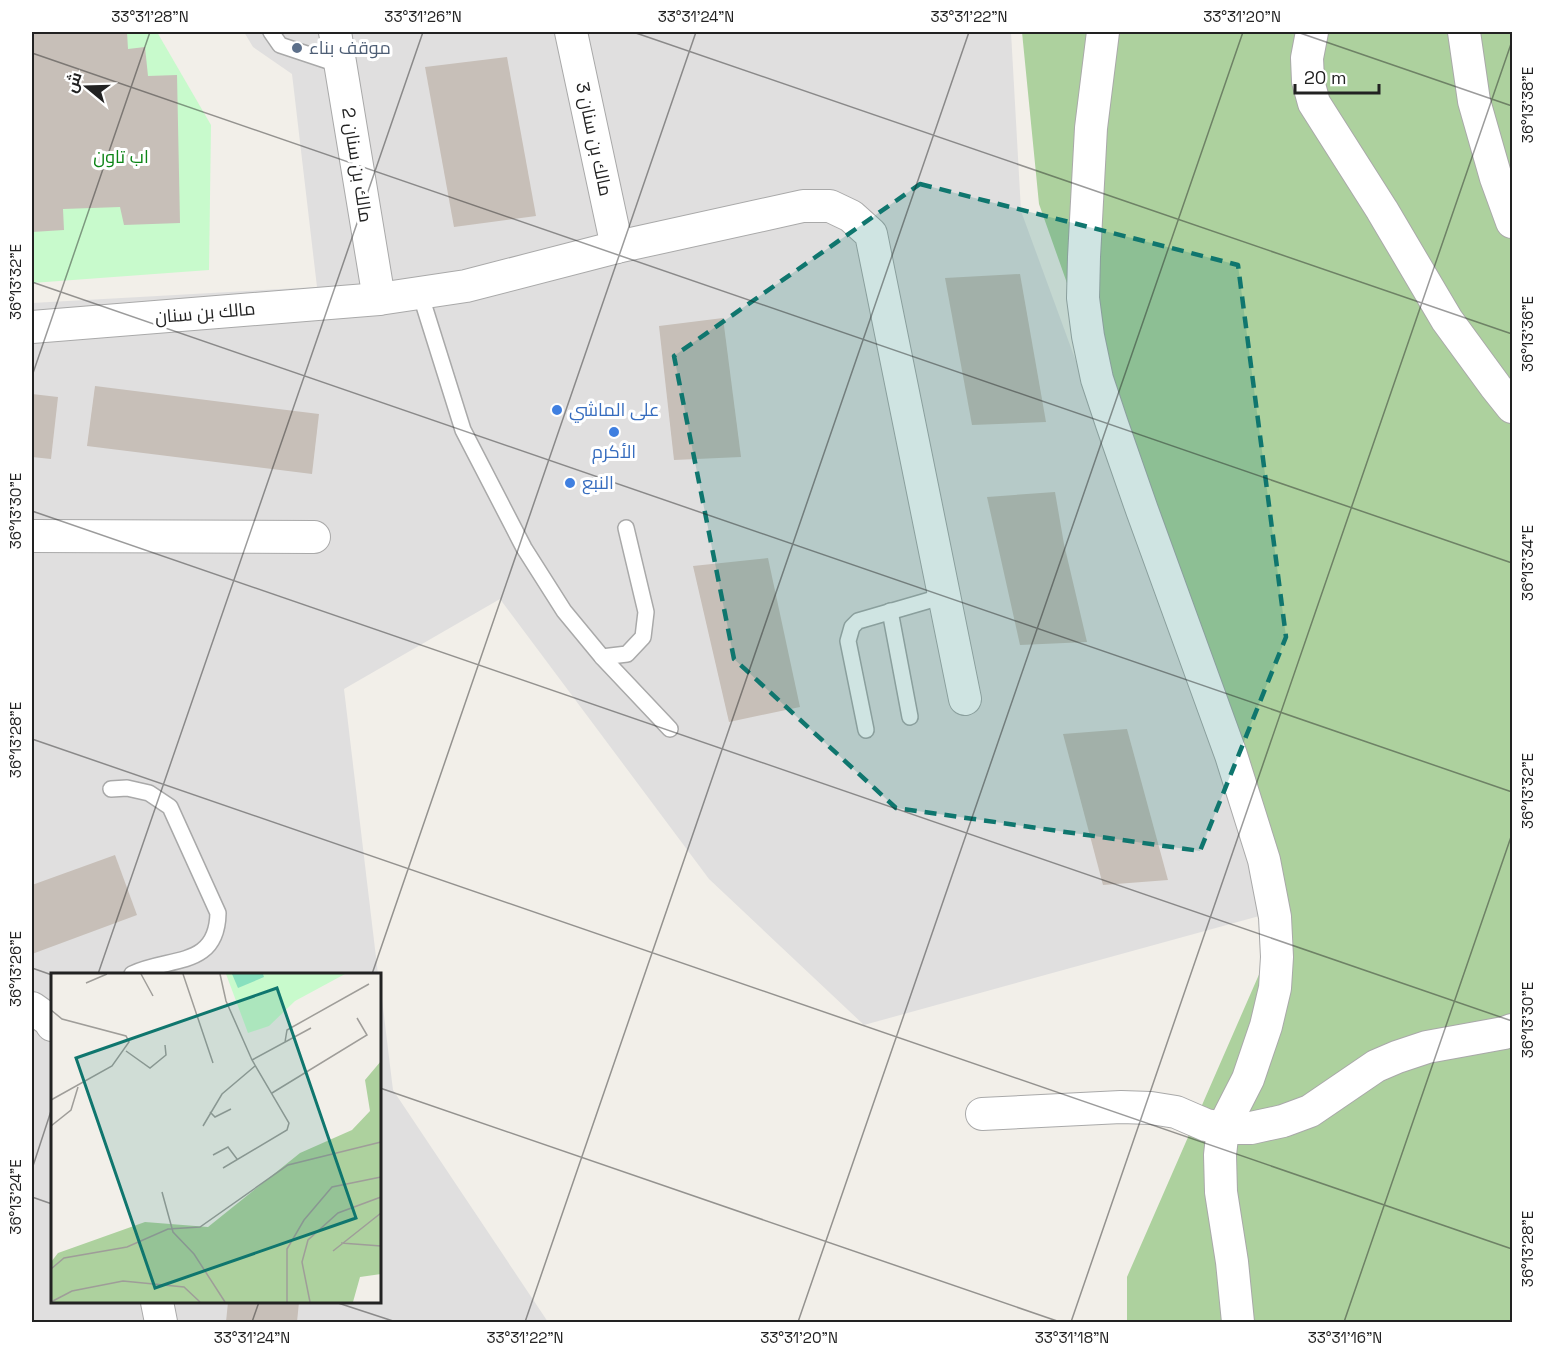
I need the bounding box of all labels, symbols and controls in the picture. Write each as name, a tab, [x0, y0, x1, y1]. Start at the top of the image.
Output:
text: 33°31'28"N	[111, 7, 189, 26]
text: 33°31'26"N	[384, 7, 462, 26]
text: 33°31'24"N	[658, 7, 734, 26]
text: 33°31'22"N	[930, 7, 1008, 26]
text: 33°31'20"N	[1203, 7, 1281, 26]
place label: موقف بناء	[309, 36, 391, 59]
marker: موقف بناء	[290, 41, 304, 55]
north arrow	[57, 57, 117, 117]
scale bar	[1295, 57, 1379, 95]
text: 20 m	[1304, 66, 1347, 89]
text: 36°13'38"E	[1518, 67, 1537, 143]
text: ش	[60, 69, 87, 95]
street label: مالك بن سنان 3	[571, 80, 618, 198]
street label: مالك بن سنان 2	[337, 106, 378, 224]
park label: اب تاون	[93, 145, 149, 168]
text: 36°13'32"E	[6, 244, 25, 320]
text: 36°13'36"E	[1518, 296, 1537, 372]
street label: مالك بن سنان	[154, 297, 256, 328]
place label: على الماشي	[569, 398, 660, 423]
marker: على الماشي	[550, 403, 564, 417]
marker: الأكرم	[607, 425, 621, 439]
place label: الأكرم	[592, 440, 636, 464]
place label: النبع	[582, 471, 614, 495]
text: 36°13'30"E	[6, 473, 25, 549]
marker: النبع	[563, 476, 577, 490]
text: 36°13'34"E	[1518, 525, 1537, 601]
text: 36°13'28"E	[6, 702, 25, 778]
text: 36°13'32"E	[1518, 753, 1537, 829]
text: 36°13'26"E	[6, 931, 25, 1007]
inset map	[51, 973, 381, 1303]
text: 36°13'30"E	[1518, 982, 1537, 1058]
text: 36°13'24"E	[6, 1159, 25, 1235]
text: 36°13'28"E	[1518, 1211, 1537, 1287]
text: 33°31'24"N	[214, 1328, 290, 1347]
text: 33°31'22"N	[486, 1328, 564, 1347]
text: 33°31'20"N	[760, 1328, 838, 1347]
text: 33°31'18"N	[1035, 1328, 1109, 1347]
text: 33°31'16"N	[1308, 1328, 1382, 1347]

